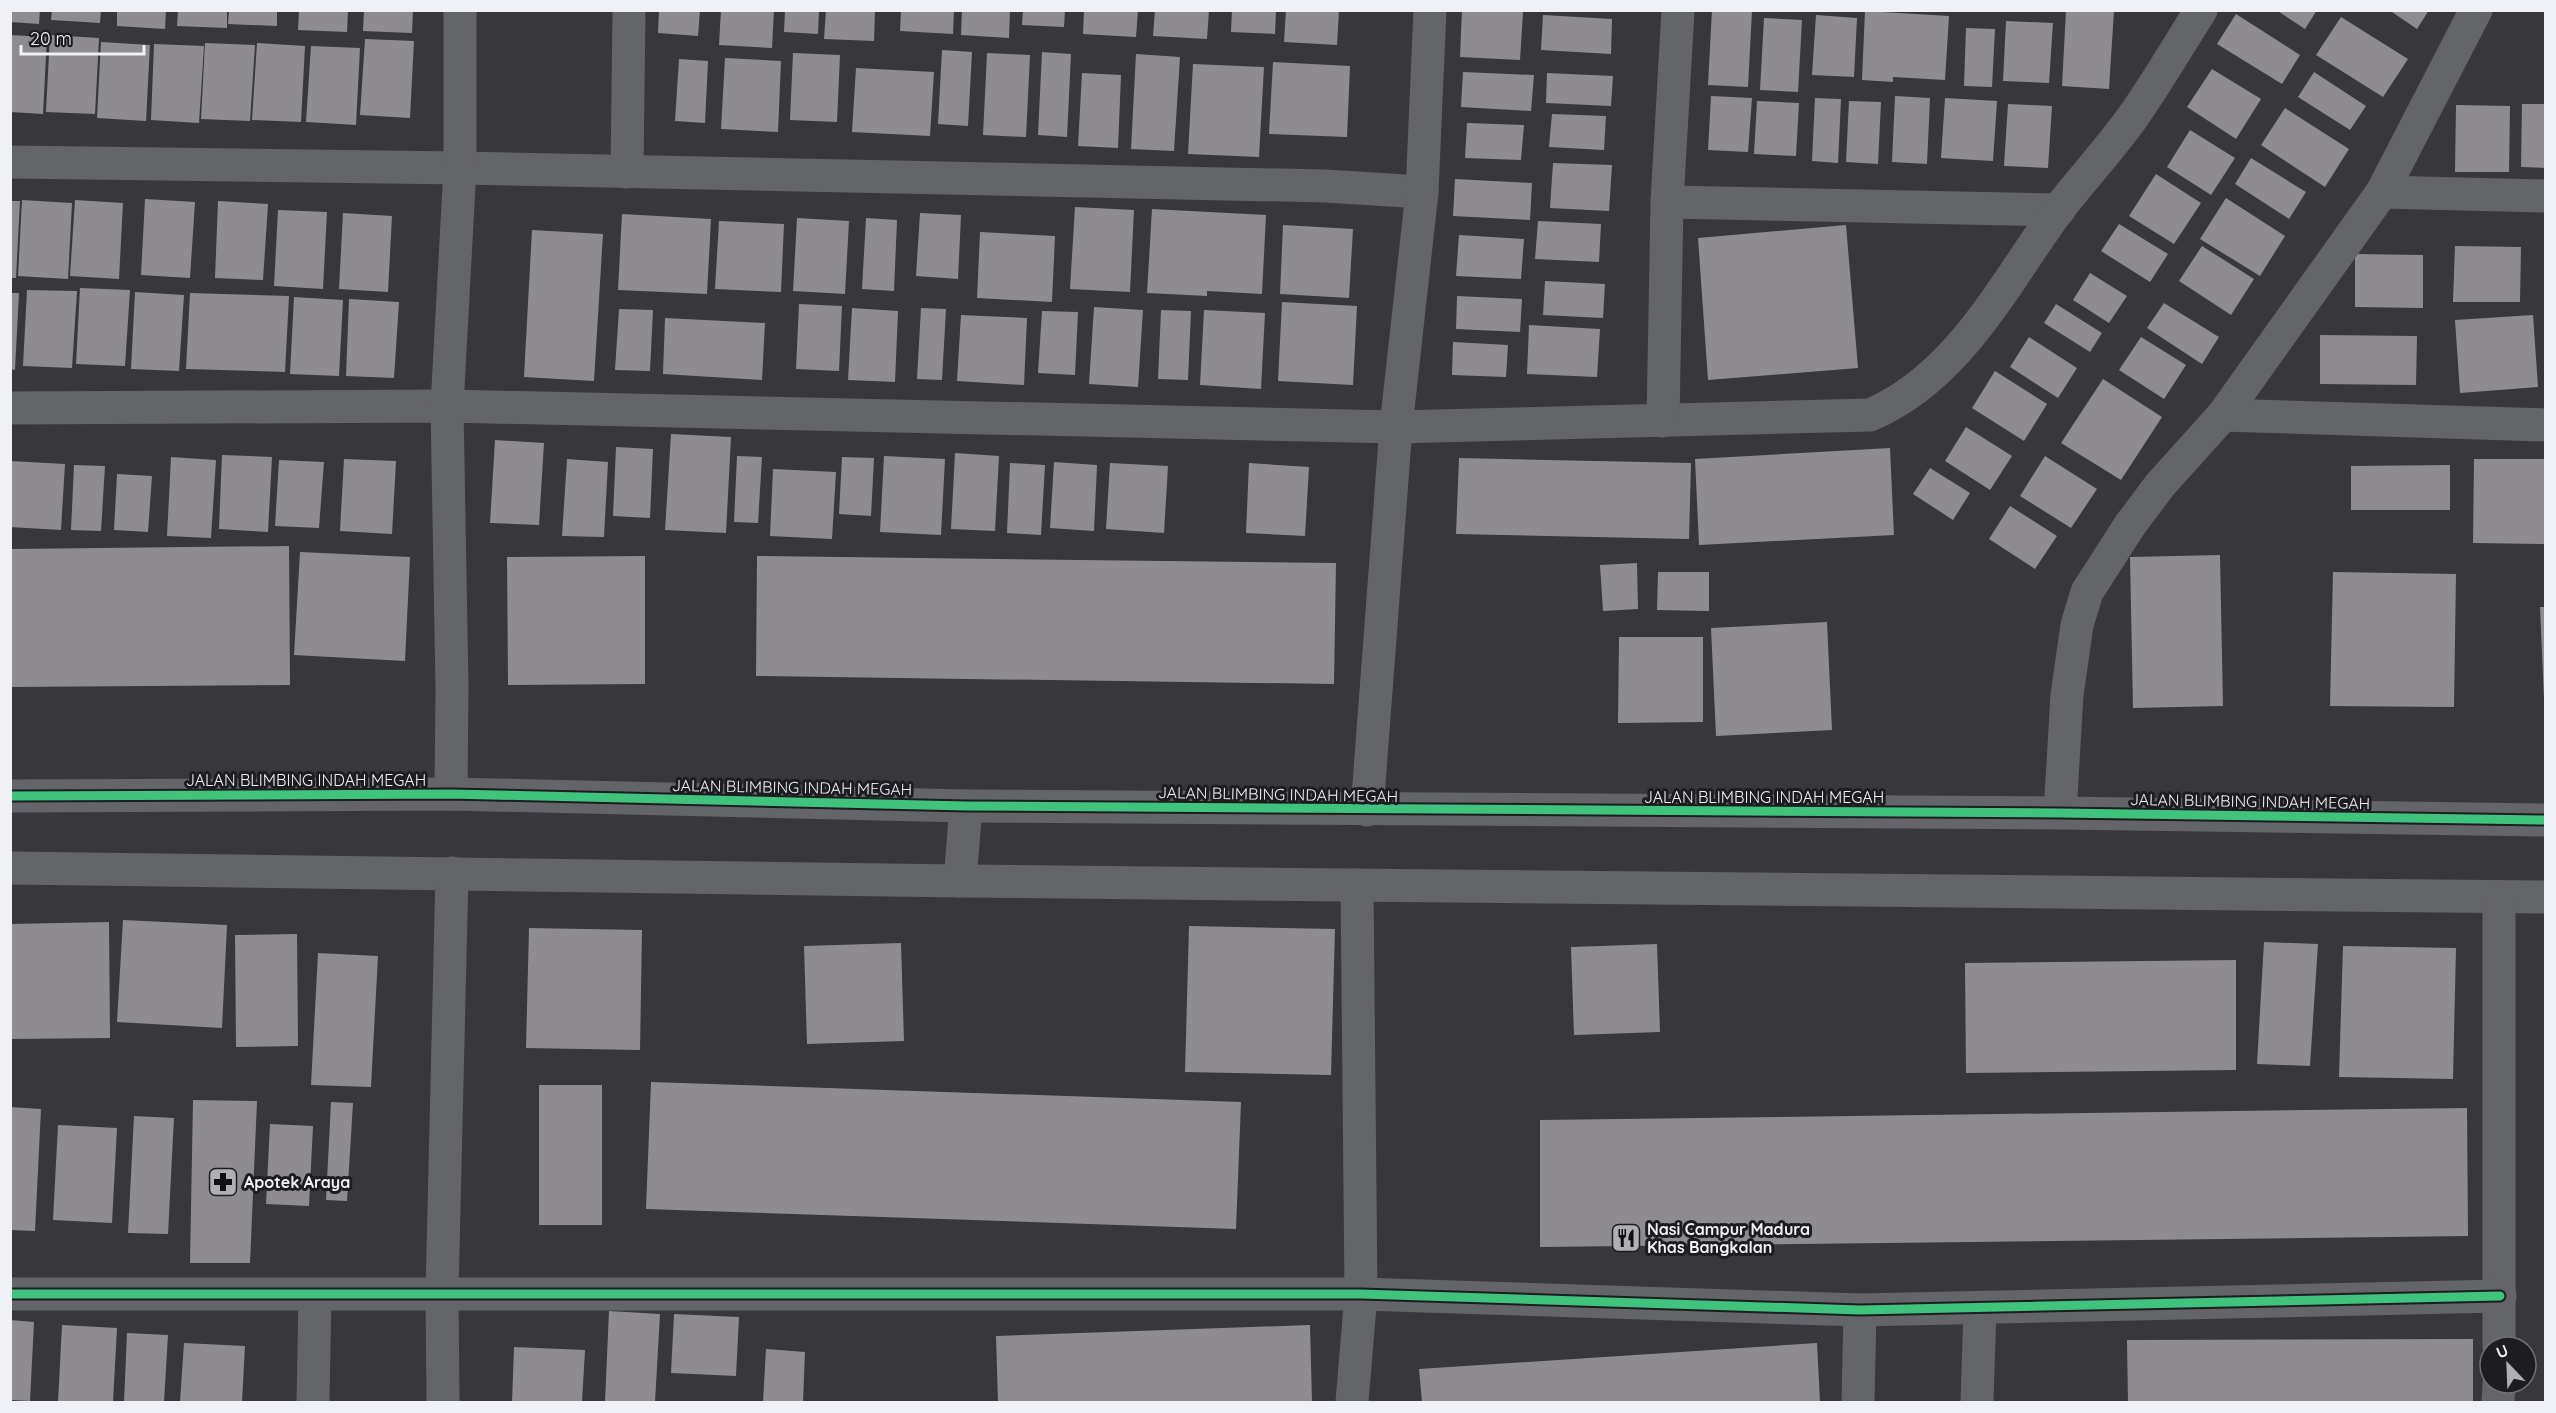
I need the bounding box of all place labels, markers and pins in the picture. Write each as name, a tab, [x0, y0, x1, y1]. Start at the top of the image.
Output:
pharmacy icon: Apotek Araya	[207, 1166, 239, 1198]
place label: Apotek Araya	[244, 1172, 350, 1192]
place label: Nasi Campur Madura Khas Bangkalan	[1647, 1219, 1810, 1257]
restaurant icon: Nasi Campur Madura Khas Bangkalan	[1610, 1222, 1642, 1254]

